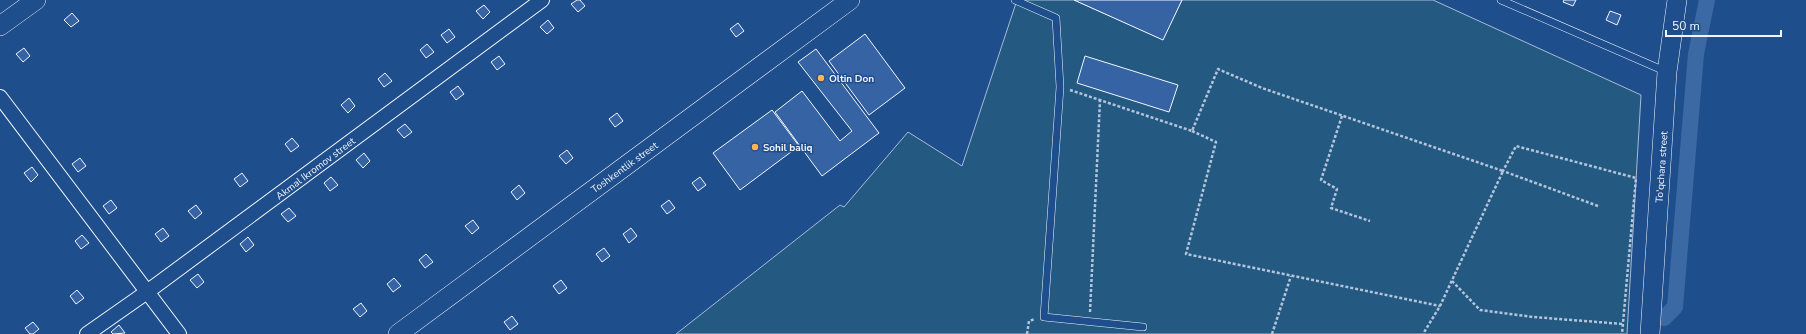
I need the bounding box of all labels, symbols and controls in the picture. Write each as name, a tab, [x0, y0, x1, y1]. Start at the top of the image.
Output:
scale bar	[1666, 12, 1781, 38]
text: 50 m	[1672, 18, 1700, 34]
place label: Oltin Don	[829, 72, 874, 86]
marker: Oltin Don	[816, 73, 826, 83]
street label: To'qchara street	[1653, 130, 1672, 203]
street label: Akmal Ikromov street	[273, 134, 359, 203]
street label: Toshkentlik street	[588, 139, 661, 197]
place label: Sohil baliq	[763, 141, 813, 155]
marker: Sohil baliq	[750, 142, 760, 152]

